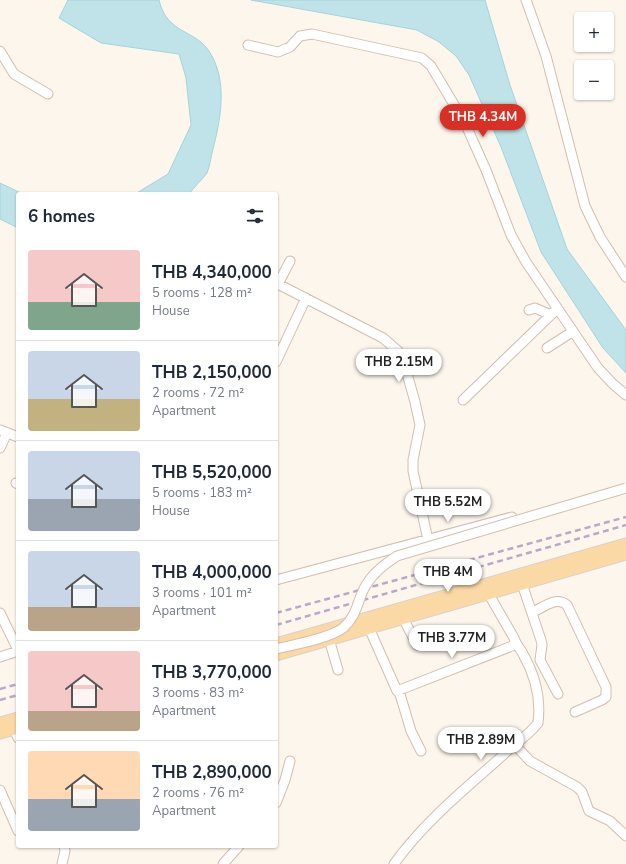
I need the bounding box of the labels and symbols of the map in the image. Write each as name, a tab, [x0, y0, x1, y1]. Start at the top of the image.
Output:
pin: THB 4.34M	[437, 104, 529, 138]
pin: THB 2.15M	[353, 349, 445, 383]
pin: THB 5.52M	[402, 489, 494, 523]
pin: THB 4M	[415, 559, 481, 593]
pin: THB 3.77M	[406, 625, 498, 659]
pin: THB 2.89M	[435, 727, 527, 761]

